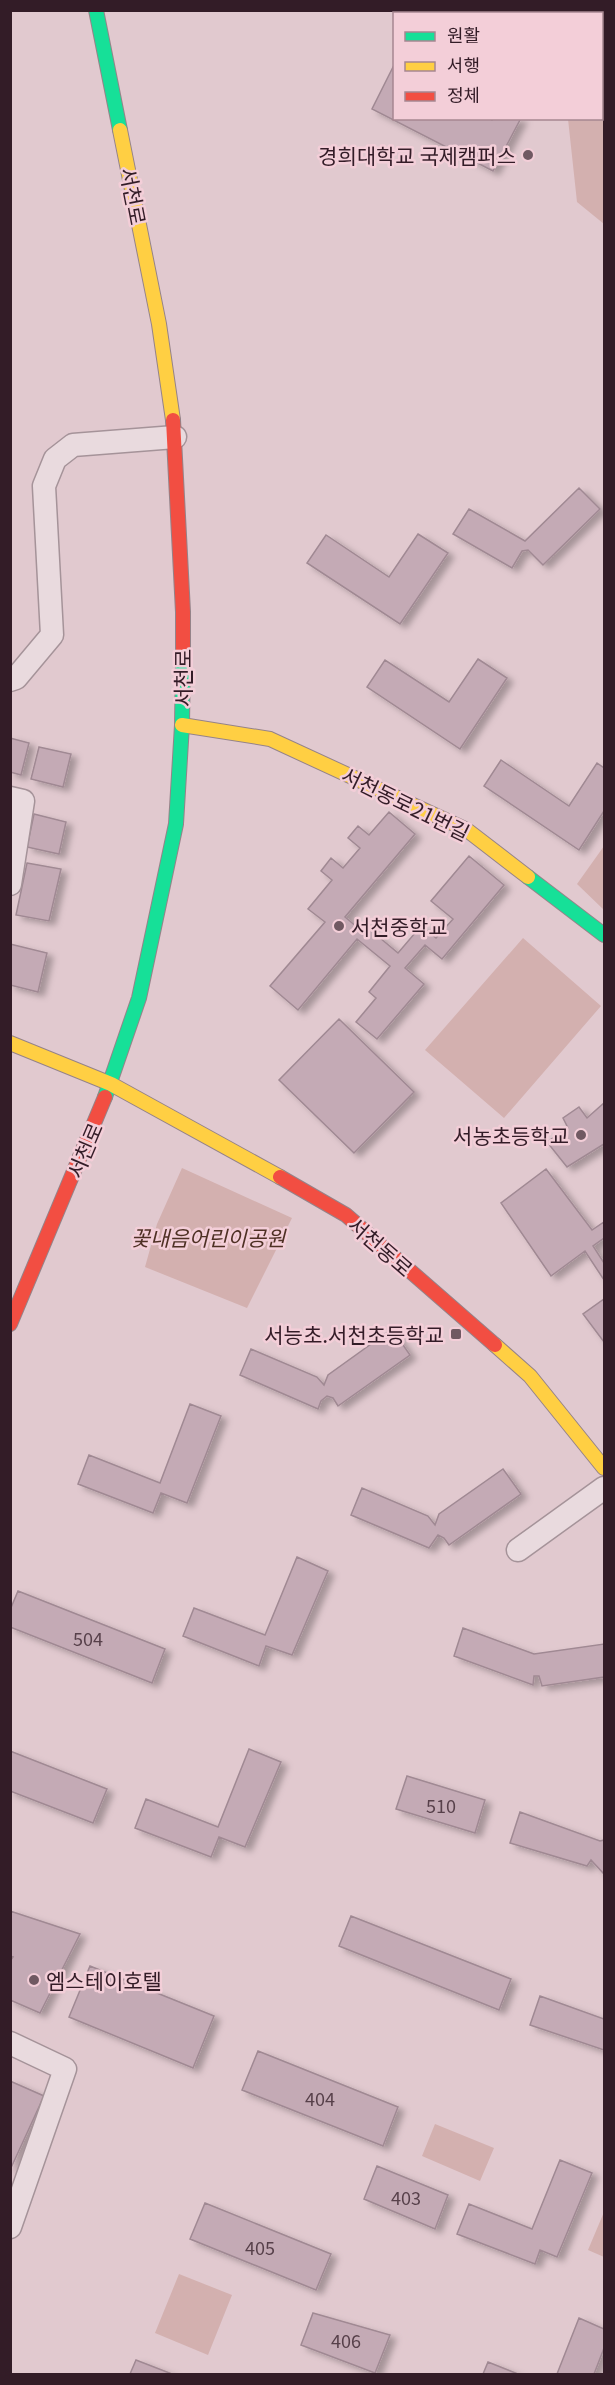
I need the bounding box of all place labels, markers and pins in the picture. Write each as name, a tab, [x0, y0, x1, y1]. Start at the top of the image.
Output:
place label: 경희대학교 국제캠퍼스	[318, 140, 516, 170]
marker: 경희대학교 국제캠퍼스	[521, 148, 535, 162]
place label: 서천중학교	[351, 911, 448, 941]
marker: 서천중학교	[332, 919, 346, 933]
place label: 서농초등학교	[453, 1120, 569, 1150]
marker: 서농초등학교	[574, 1128, 588, 1142]
place label: 서능초.서천초등학교	[264, 1319, 444, 1349]
marker: 서능초.서천초등학교	[449, 1327, 463, 1341]
place label: 엠스테이호텔	[46, 1965, 162, 1995]
marker: 엠스테이호텔	[27, 1973, 41, 1987]

